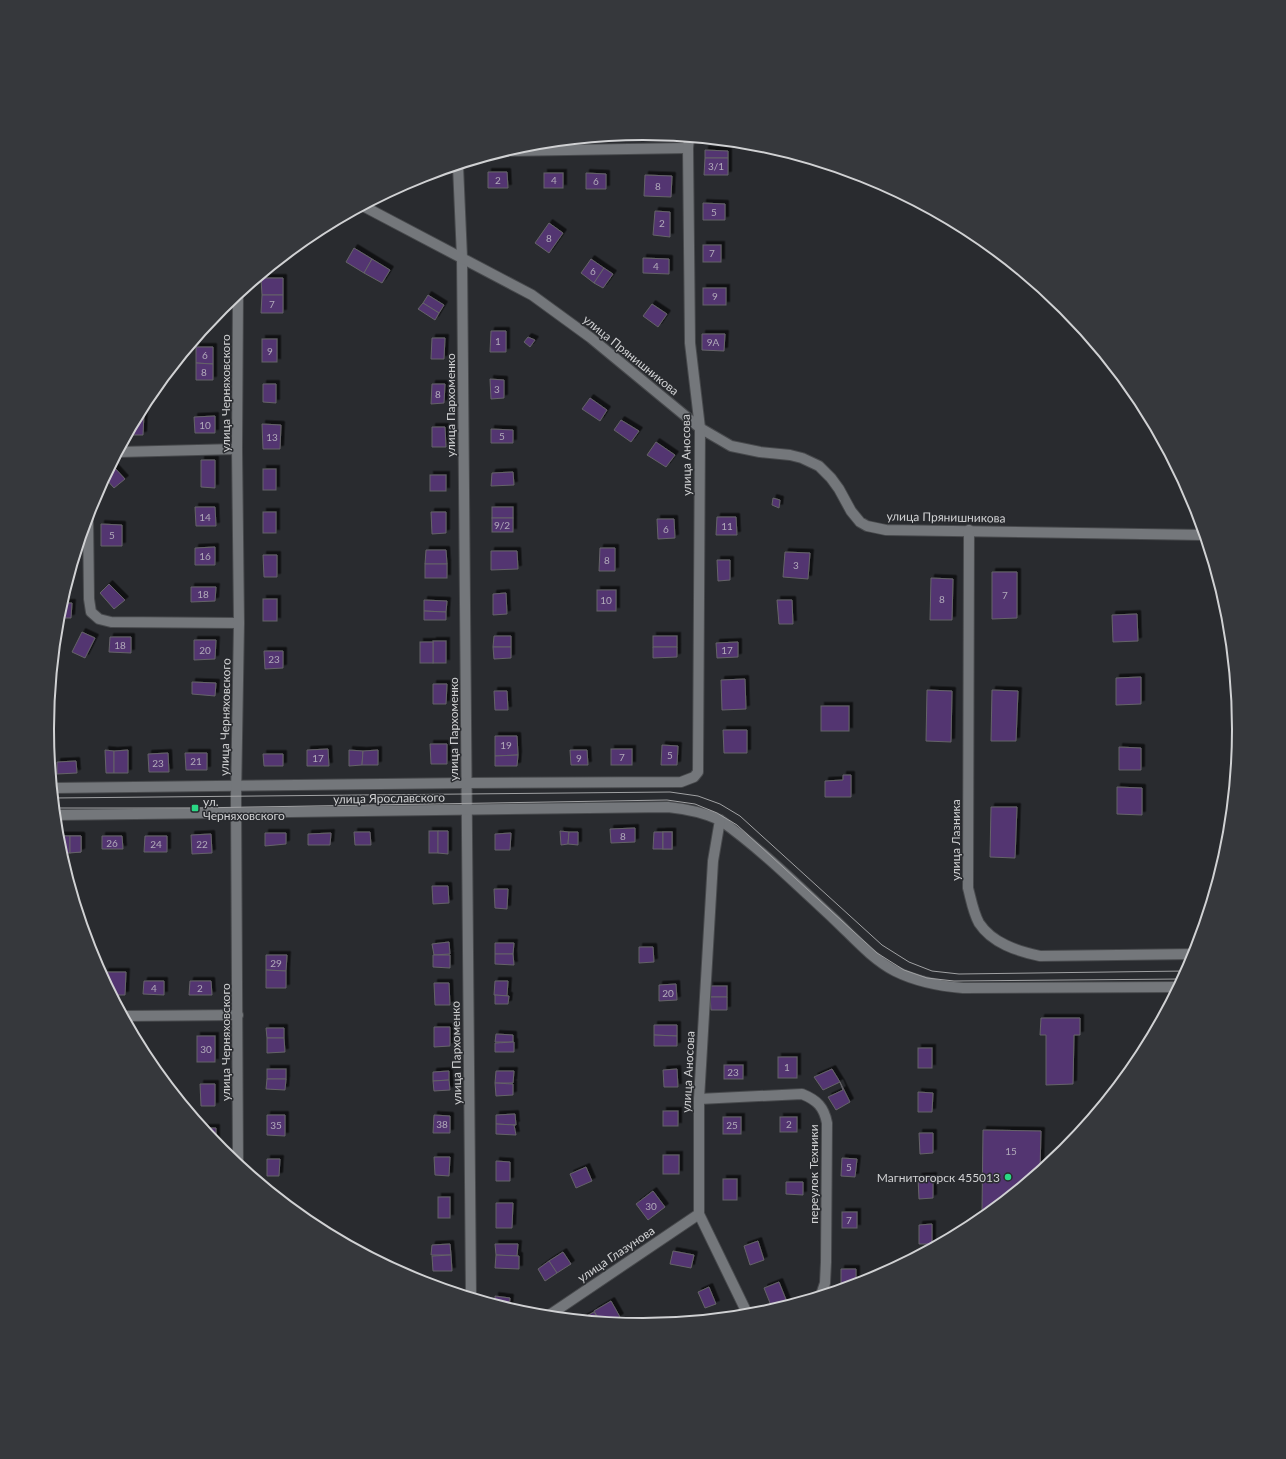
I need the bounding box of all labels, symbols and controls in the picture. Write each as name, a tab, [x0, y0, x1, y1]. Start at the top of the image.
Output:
house number: 3/1	[708, 160, 724, 172]
house number: 2	[495, 174, 501, 186]
house number: 4	[551, 174, 557, 186]
house number: 6	[593, 175, 599, 187]
house number: 8	[655, 180, 661, 192]
house number: 5	[711, 206, 717, 218]
house number: 2	[659, 217, 665, 229]
house number: 8	[546, 232, 552, 244]
house number: 7	[709, 247, 715, 259]
house number: 4	[653, 260, 659, 272]
house number: 6	[590, 265, 596, 277]
house number: 9	[712, 290, 718, 302]
house number: 7	[269, 298, 275, 310]
street label: улица Прянишникова	[580, 312, 682, 398]
street label: улица Черняховского	[218, 334, 233, 452]
house number: 1	[495, 335, 501, 347]
house number: 9А	[707, 336, 720, 348]
house number: 9	[267, 345, 273, 357]
house number: 6	[202, 349, 208, 361]
street label: улица Пархоменко	[443, 353, 458, 457]
house number: 8	[201, 366, 207, 378]
house number: 3	[494, 383, 500, 395]
house number: 8	[435, 388, 441, 400]
street label: улица Аносова	[678, 414, 694, 496]
house number: 10	[199, 419, 211, 431]
house number: 5	[499, 430, 505, 442]
house number: 13	[266, 431, 278, 443]
street label: улица Прянишникова	[886, 508, 1006, 526]
house number: 14	[199, 511, 211, 523]
house number: 9/2	[494, 519, 510, 531]
house number: 11	[721, 520, 733, 532]
house number: 6	[663, 523, 669, 535]
house number: 5	[109, 529, 115, 541]
house number: 16	[199, 550, 211, 562]
house number: 8	[604, 554, 610, 566]
house number: 3	[793, 559, 799, 571]
house number: 18	[197, 588, 209, 600]
house number: 7	[1002, 589, 1008, 601]
house number: 8	[939, 593, 945, 605]
house number: 10	[600, 594, 612, 606]
house number: 18	[114, 639, 126, 651]
house number: 20	[199, 644, 211, 656]
house number: 17	[721, 644, 733, 656]
house number: 23	[268, 653, 280, 665]
street label: улица Черняховского	[216, 658, 234, 776]
street label: улица Пархоменко	[446, 677, 461, 781]
house number: 19	[500, 739, 512, 751]
house number: 5	[667, 749, 673, 761]
house number: 7	[619, 751, 625, 763]
house number: 17	[312, 752, 324, 764]
house number: 9	[576, 752, 582, 764]
house number: 21	[190, 755, 202, 767]
house number: 23	[152, 757, 164, 769]
street label: улица Ярославского	[333, 790, 445, 806]
place label: ул. Черняховского	[203, 794, 285, 823]
street label: улица Лазника	[948, 799, 963, 881]
marker: ул. Черняховского	[190, 803, 200, 813]
house number: 8	[620, 830, 626, 842]
house number: 26	[106, 837, 118, 849]
house number: 24	[150, 838, 162, 850]
house number: 22	[196, 838, 208, 850]
house number: 29	[270, 957, 282, 969]
house number: 4	[151, 982, 157, 994]
house number: 2	[197, 982, 203, 994]
street label: улица Черняховского	[218, 983, 233, 1101]
house number: 20	[662, 987, 674, 999]
street label: улица Пархоменко	[448, 1001, 464, 1105]
street label: улица Аносова	[678, 1031, 698, 1113]
house number: 30	[200, 1043, 212, 1055]
house number: 1	[784, 1061, 790, 1073]
house number: 23	[727, 1066, 739, 1078]
house number: 38	[436, 1118, 448, 1130]
house number: 2	[786, 1118, 792, 1130]
house number: 35	[270, 1119, 282, 1131]
house number: 25	[726, 1119, 738, 1131]
street label: переулок Техники	[806, 1124, 821, 1224]
house number: 15	[1005, 1145, 1017, 1157]
house number: 5	[846, 1161, 852, 1173]
place label: Магнитогорск 455013	[877, 1170, 1000, 1185]
marker: Магнитогорск 455013	[1003, 1172, 1013, 1182]
house number: 30	[645, 1200, 657, 1212]
house number: 7	[846, 1214, 852, 1226]
street label: улица Глазунова	[575, 1223, 657, 1285]

